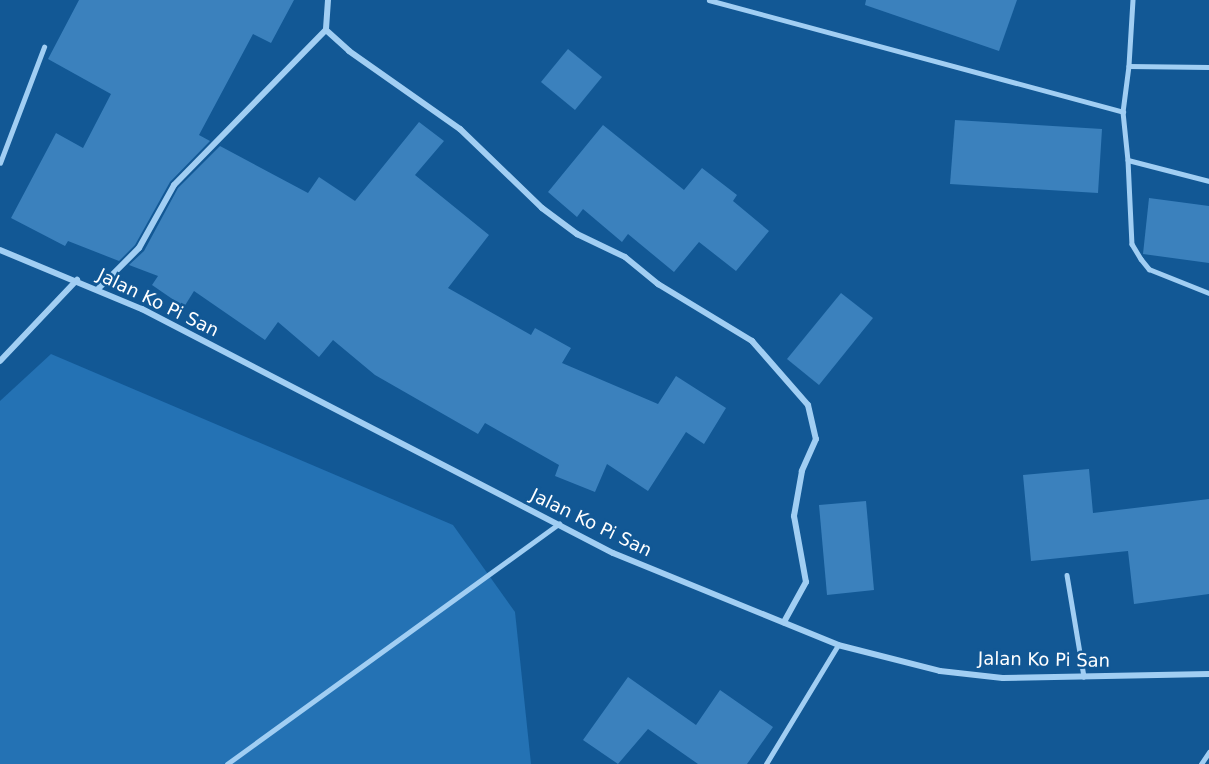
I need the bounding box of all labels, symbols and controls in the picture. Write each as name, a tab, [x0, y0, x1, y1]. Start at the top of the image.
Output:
street label: Jalan Ko Pi San	[94, 264, 222, 342]
street label: Jalan Ko Pi San	[527, 484, 655, 562]
street label: Jalan Ko Pi San	[978, 648, 1110, 672]

